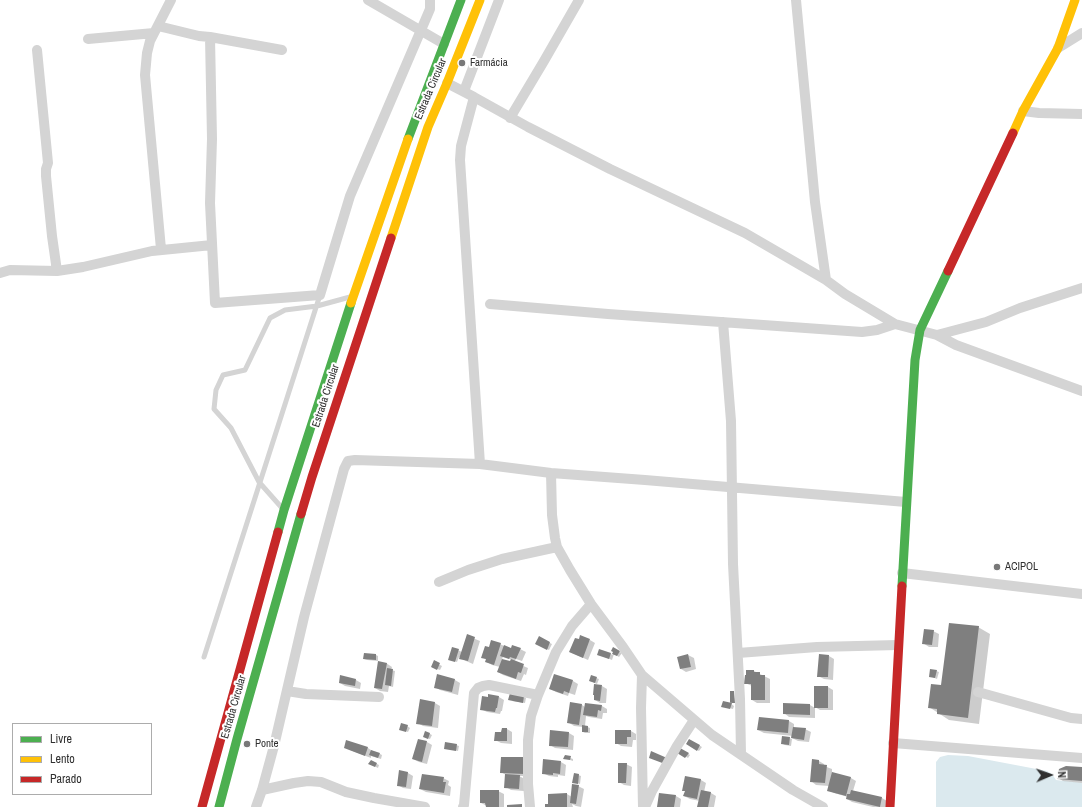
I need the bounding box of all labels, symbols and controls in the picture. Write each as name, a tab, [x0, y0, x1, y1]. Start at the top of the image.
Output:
street label: Estrada Circular	[412, 56, 450, 122]
place label: Farmácia	[470, 56, 508, 70]
marker: Farmácia	[457, 58, 467, 68]
street label: Estrada Circular	[310, 363, 342, 429]
place label: ACIPOL	[1005, 560, 1038, 574]
marker: ACIPOL	[992, 562, 1002, 572]
street label: Estrada Circular	[219, 674, 249, 740]
legend	[12, 723, 152, 795]
text: Livre	[50, 731, 72, 747]
place label: Ponte	[255, 737, 279, 751]
marker: Ponte	[242, 739, 252, 749]
text: Lento	[50, 751, 75, 767]
north arrow	[1030, 755, 1070, 795]
text: Parado	[50, 771, 82, 787]
text: N	[1055, 771, 1069, 778]

